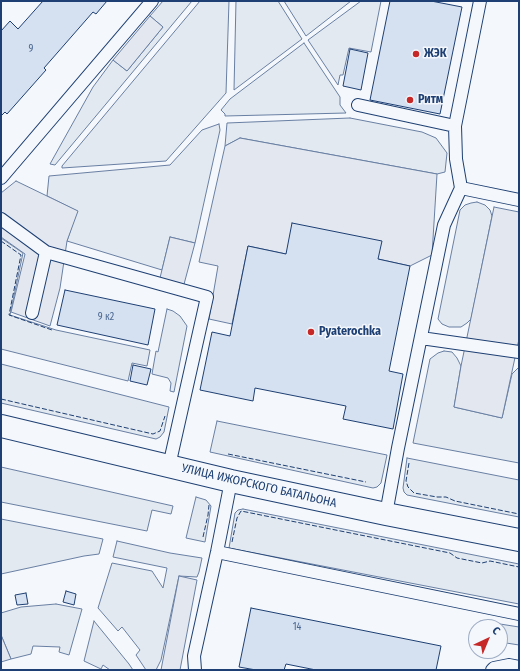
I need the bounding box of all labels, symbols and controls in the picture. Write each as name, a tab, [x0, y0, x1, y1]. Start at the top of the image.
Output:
house number: 9	[29, 43, 33, 55]
place label: ЖЭК	[424, 47, 447, 61]
marker: ЖЭК	[411, 49, 421, 59]
place label: Ритм	[418, 93, 443, 107]
marker: Ритм	[405, 95, 415, 105]
house number: 9 к2	[98, 311, 114, 323]
place label: Pyaterochka	[319, 325, 381, 339]
marker: Pyaterochka	[306, 327, 316, 337]
street label: УЛИЦА ИЖОРСКОГО БАТАЛЬОНА	[180, 461, 338, 511]
north arrow	[468, 619, 508, 659]
house number: 14	[293, 621, 301, 633]
text: С	[489, 624, 503, 637]

